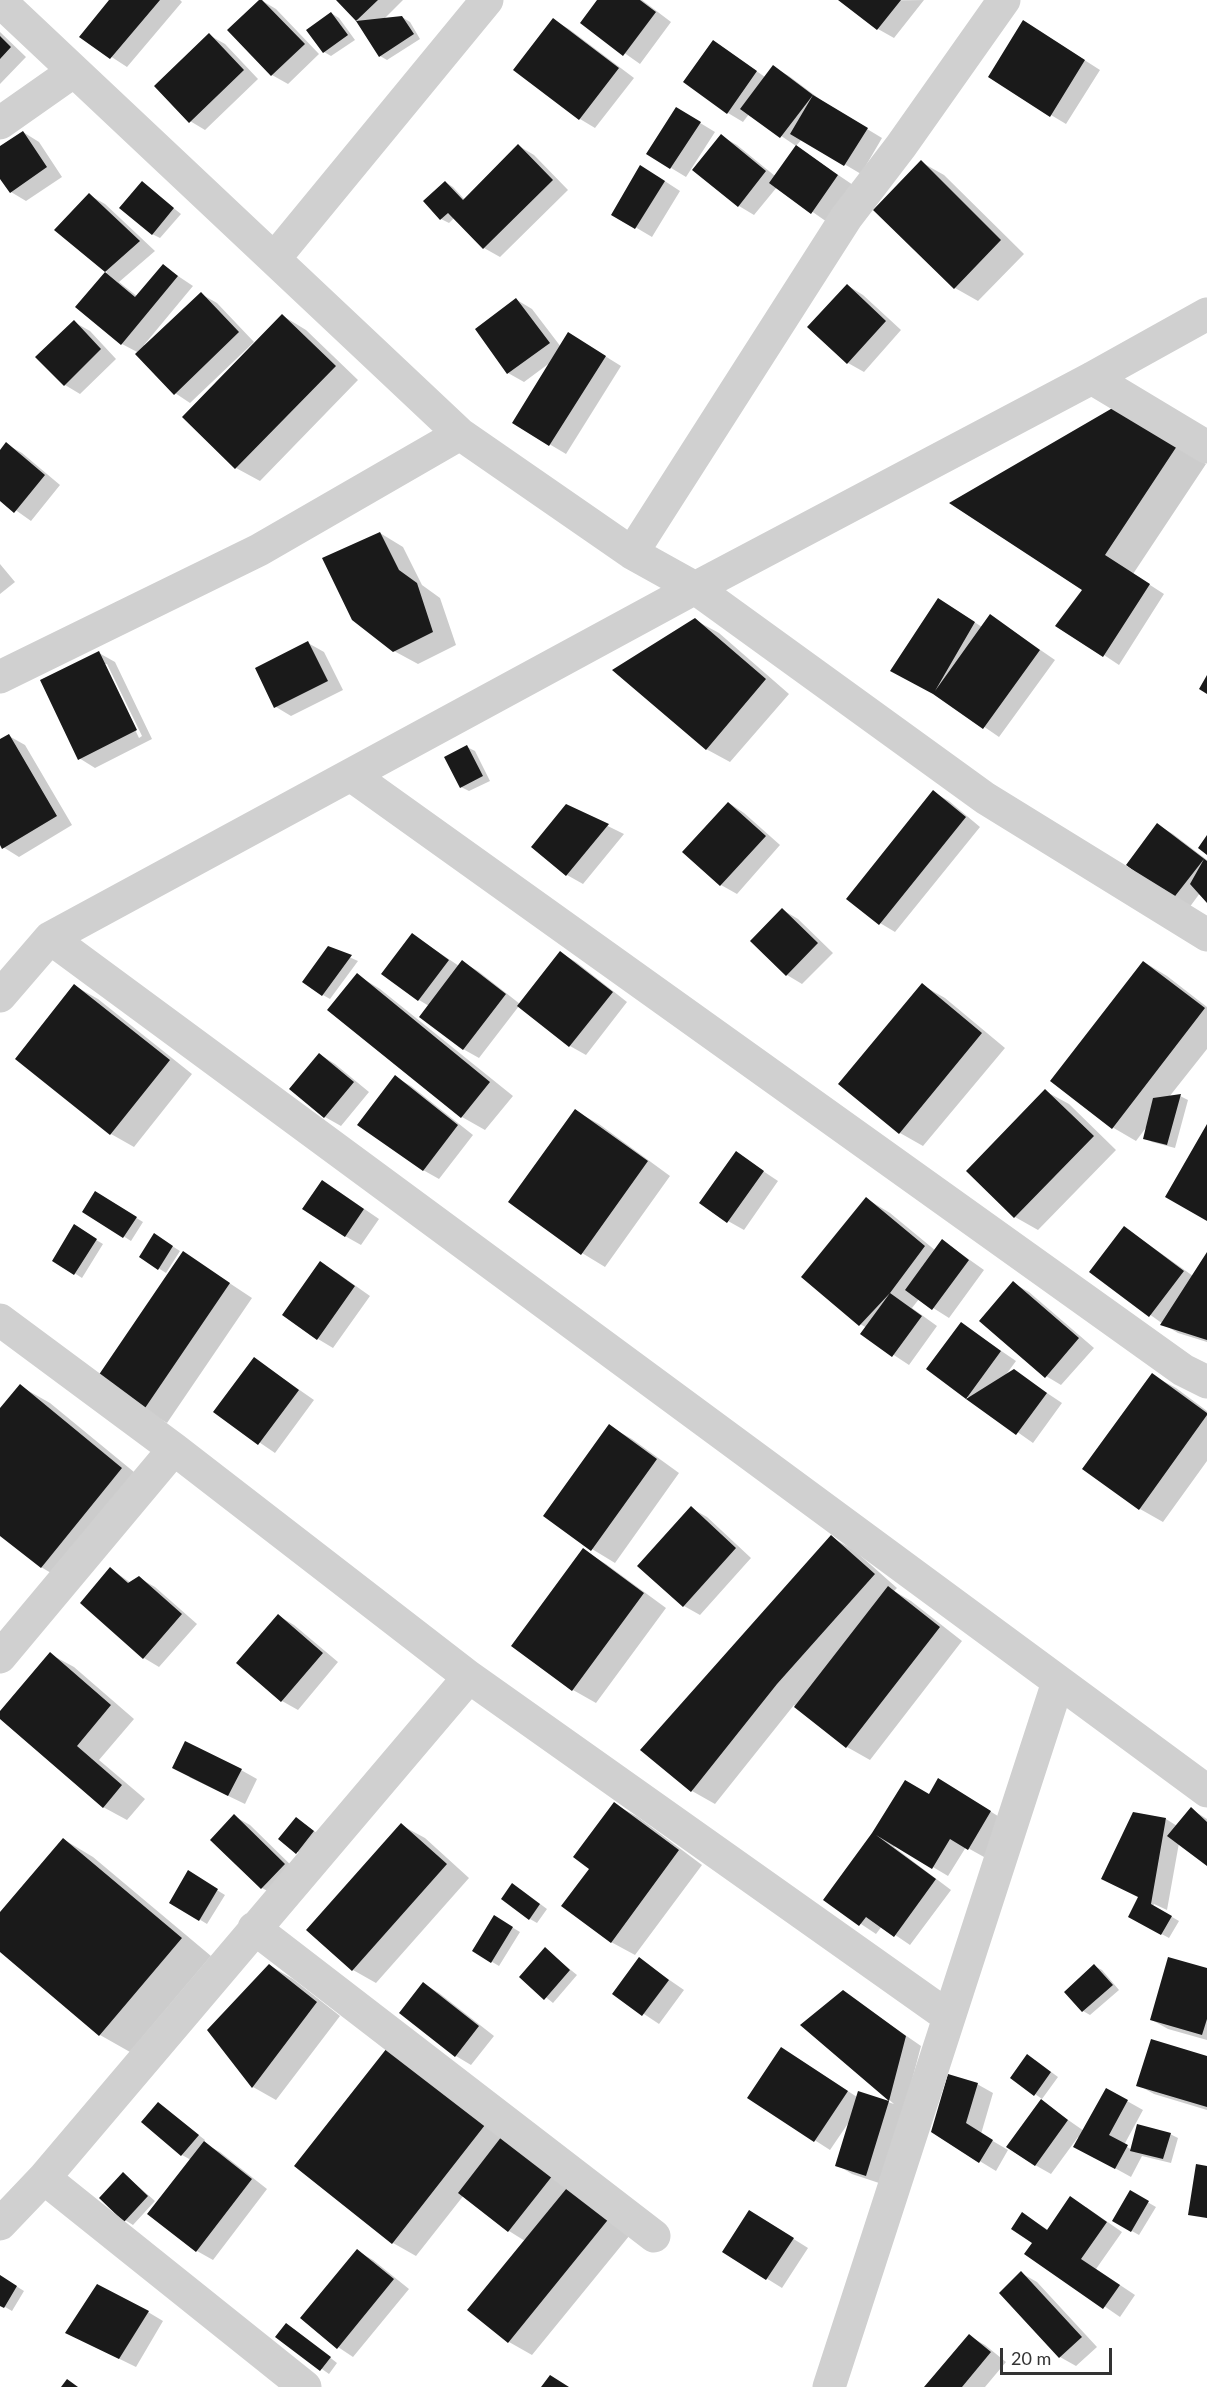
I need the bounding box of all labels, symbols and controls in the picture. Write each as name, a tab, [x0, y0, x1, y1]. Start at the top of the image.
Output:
scale bar	[1003, 2336, 1116, 2374]
text: 20 m	[1011, 2347, 1051, 2369]

